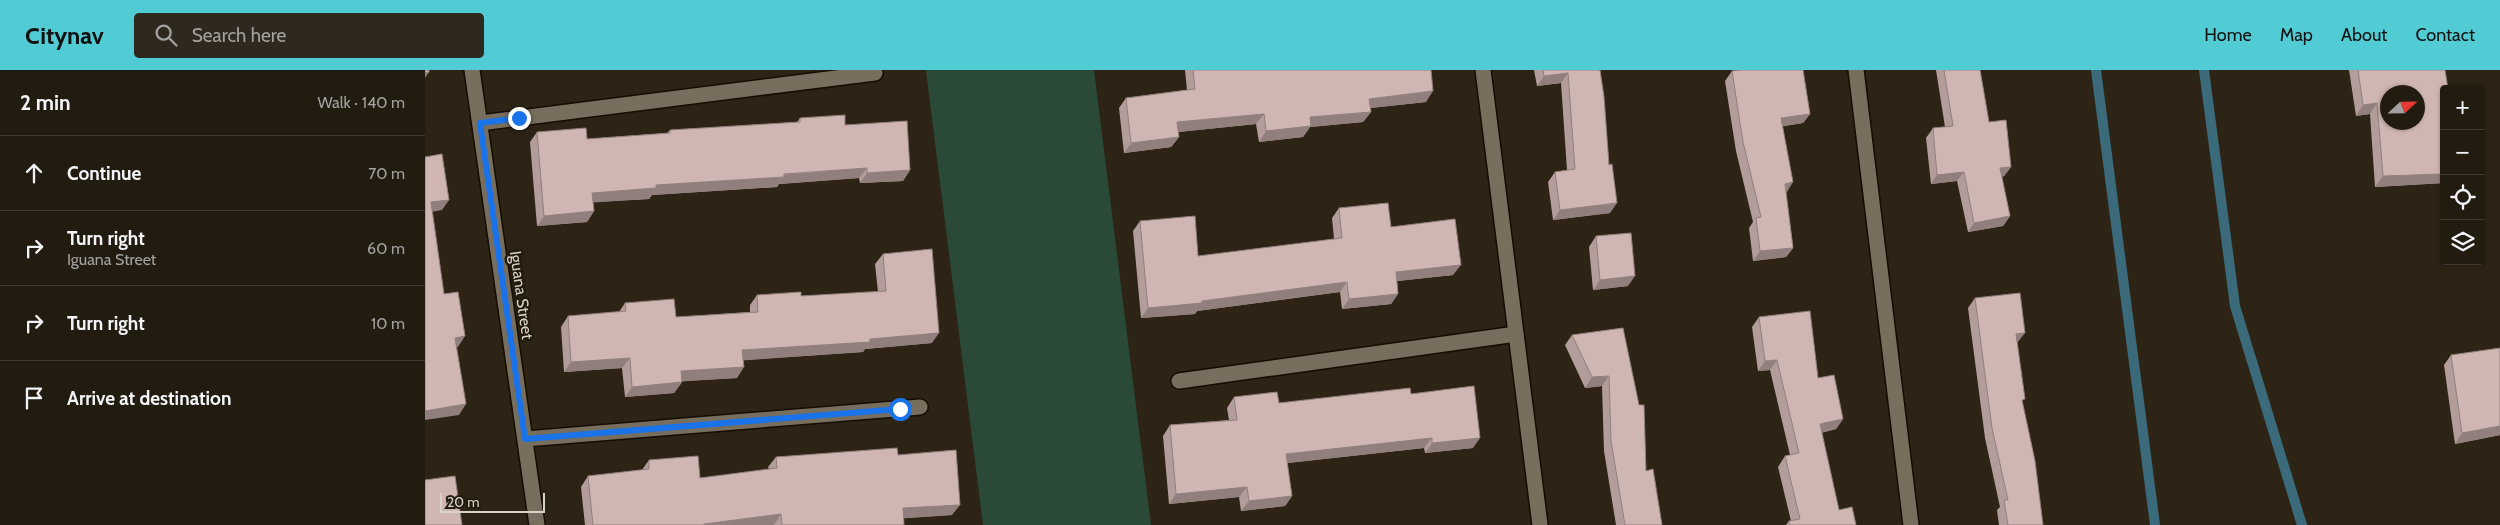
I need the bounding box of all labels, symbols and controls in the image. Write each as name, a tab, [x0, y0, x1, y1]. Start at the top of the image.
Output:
search box	[134, 13, 484, 58]
text: Citynav	[25, 21, 104, 50]
icon: search	[152, 21, 180, 49]
text: Search here	[192, 24, 286, 47]
text: Home	[2204, 24, 2252, 46]
text: Map	[2280, 24, 2313, 46]
text: About	[2341, 24, 2387, 46]
text: Contact	[2415, 24, 2475, 46]
north arrow	[2380, 85, 2425, 130]
map controls	[2440, 85, 2485, 265]
button: +	[2440, 85, 2485, 130]
text: 2 min	[20, 90, 71, 115]
text: Walk · 140 m	[318, 93, 405, 112]
route end	[508, 107, 531, 130]
button: −	[2440, 130, 2485, 175]
icon: ahead	[20, 159, 48, 187]
text: Continue	[67, 162, 141, 185]
text: 70 m	[368, 164, 405, 183]
button: locate	[2440, 175, 2485, 220]
button: layers	[2440, 220, 2485, 265]
text: Turn right	[67, 227, 145, 250]
icon: right	[20, 234, 48, 262]
text: 60 m	[367, 239, 405, 258]
text: Iguana Street	[67, 250, 156, 269]
street label: Iguana Street	[506, 250, 537, 341]
icon: right	[20, 309, 48, 337]
text: Turn right	[67, 312, 145, 335]
text: 10 m	[371, 314, 405, 333]
icon: arrive	[20, 384, 48, 412]
text: Arrive at destination	[67, 387, 231, 410]
route start	[889, 398, 912, 421]
scale bar	[440, 490, 545, 513]
text: 20 m	[447, 493, 480, 511]

